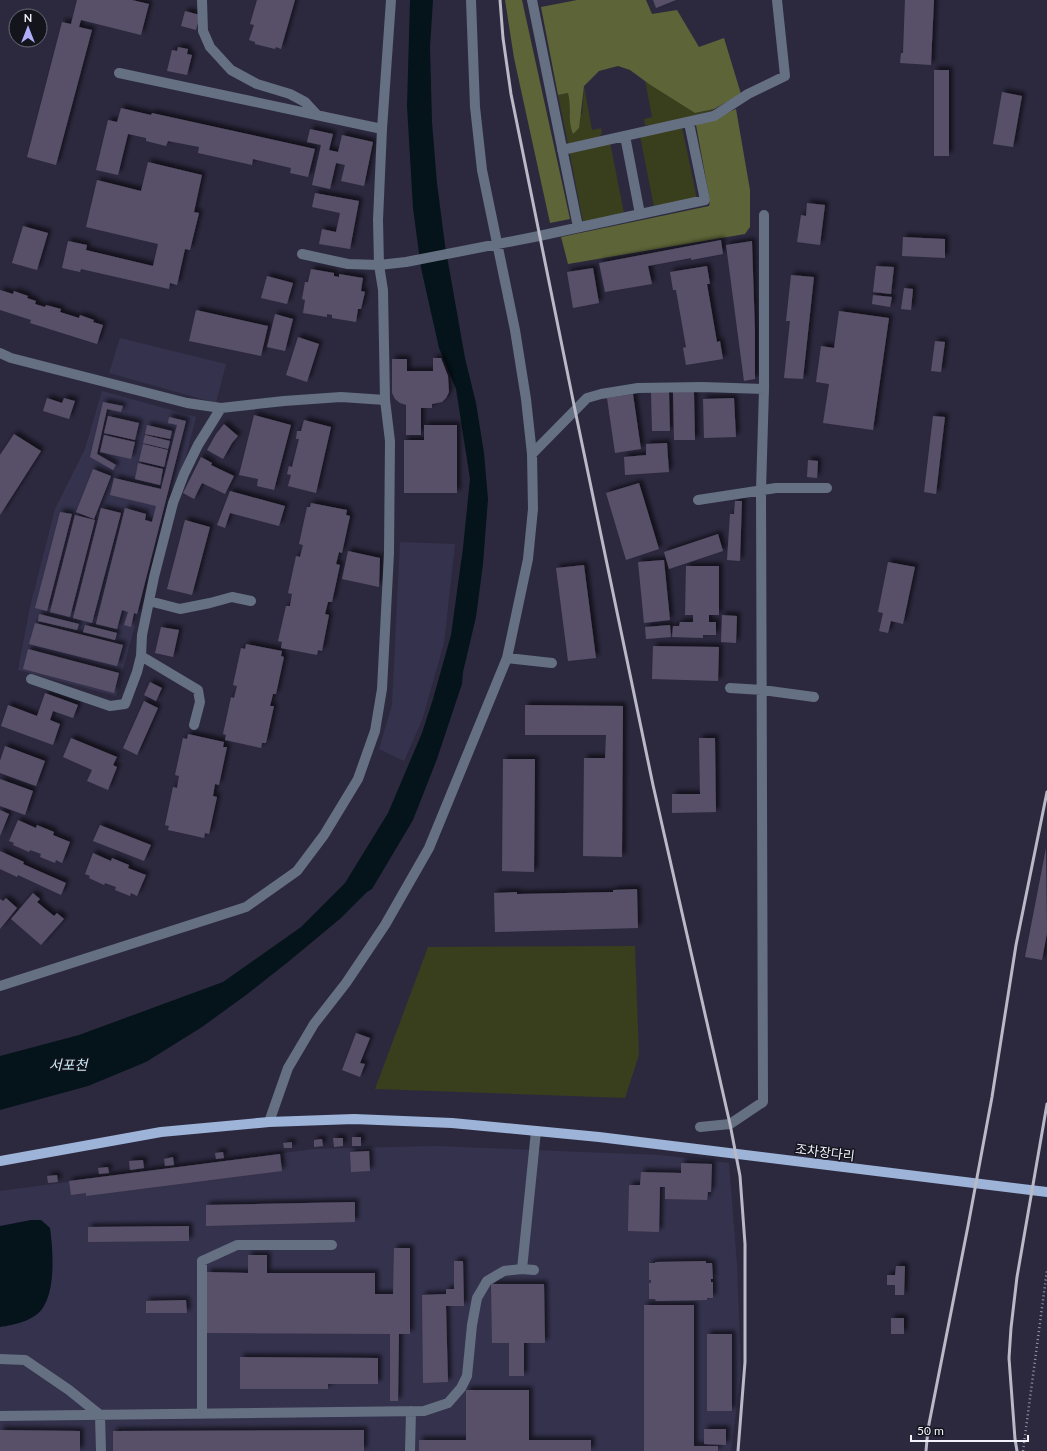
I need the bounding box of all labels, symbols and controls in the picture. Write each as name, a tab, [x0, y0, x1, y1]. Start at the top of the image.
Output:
north arrow	[8, 8, 48, 48]
text: N	[24, 11, 32, 24]
water label: 서포천	[49, 1056, 88, 1073]
street label: 조차장다리	[794, 1140, 856, 1164]
scale bar	[911, 1417, 1028, 1443]
text: 50 m	[917, 1423, 944, 1438]

